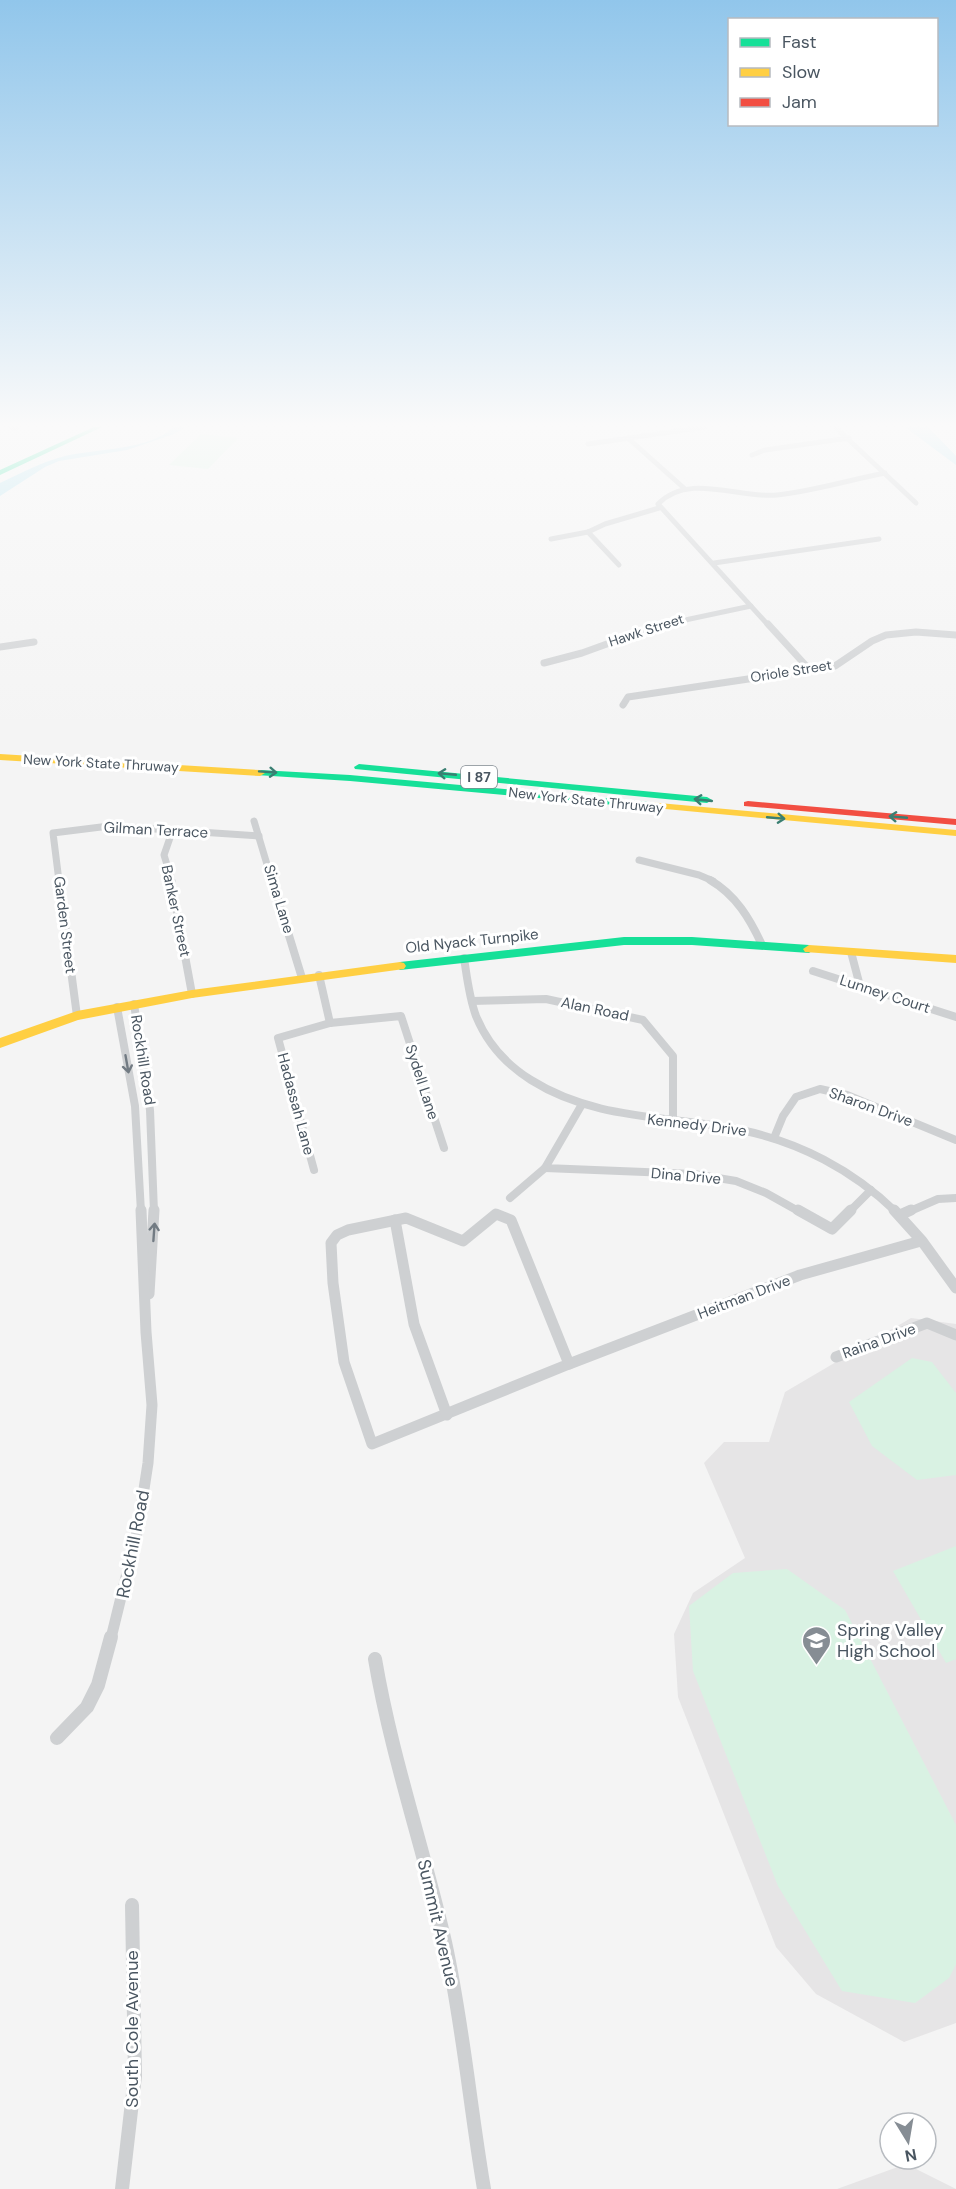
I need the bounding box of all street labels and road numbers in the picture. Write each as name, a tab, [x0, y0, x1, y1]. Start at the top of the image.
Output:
street label: Hawk Street	[606, 609, 686, 651]
street label: Oriole Street	[749, 656, 833, 686]
street label: New York State Thruway	[23, 750, 179, 776]
road number: I 87	[461, 766, 497, 788]
street label: New York State Thruway	[508, 783, 665, 817]
street label: Gilman Terrace	[103, 817, 209, 843]
street label: Sima Lane	[259, 862, 299, 936]
street label: Banker Street	[157, 863, 196, 959]
street label: Garden Street	[49, 875, 81, 975]
street label: Old Nyack Turnpike	[404, 924, 540, 958]
street label: Lunney Court	[837, 970, 933, 1018]
street label: Alan Road	[559, 992, 631, 1026]
street label: Rockhill Road	[126, 1013, 160, 1107]
street label: Sydell Lane	[400, 1042, 444, 1122]
street label: Hadassah Lane	[273, 1051, 319, 1157]
street label: Sharon Drive	[826, 1083, 916, 1131]
street label: Kennedy Drive	[646, 1109, 748, 1141]
street label: Dina Drive	[650, 1163, 722, 1189]
street label: Heitman Drive	[695, 1270, 793, 1324]
street label: Raina Drive	[840, 1318, 918, 1364]
street label: Rockhill Road	[111, 1488, 155, 1600]
street label: Summit Avenue	[412, 1857, 464, 1989]
street label: South Cole Avenue	[120, 1950, 144, 2108]

